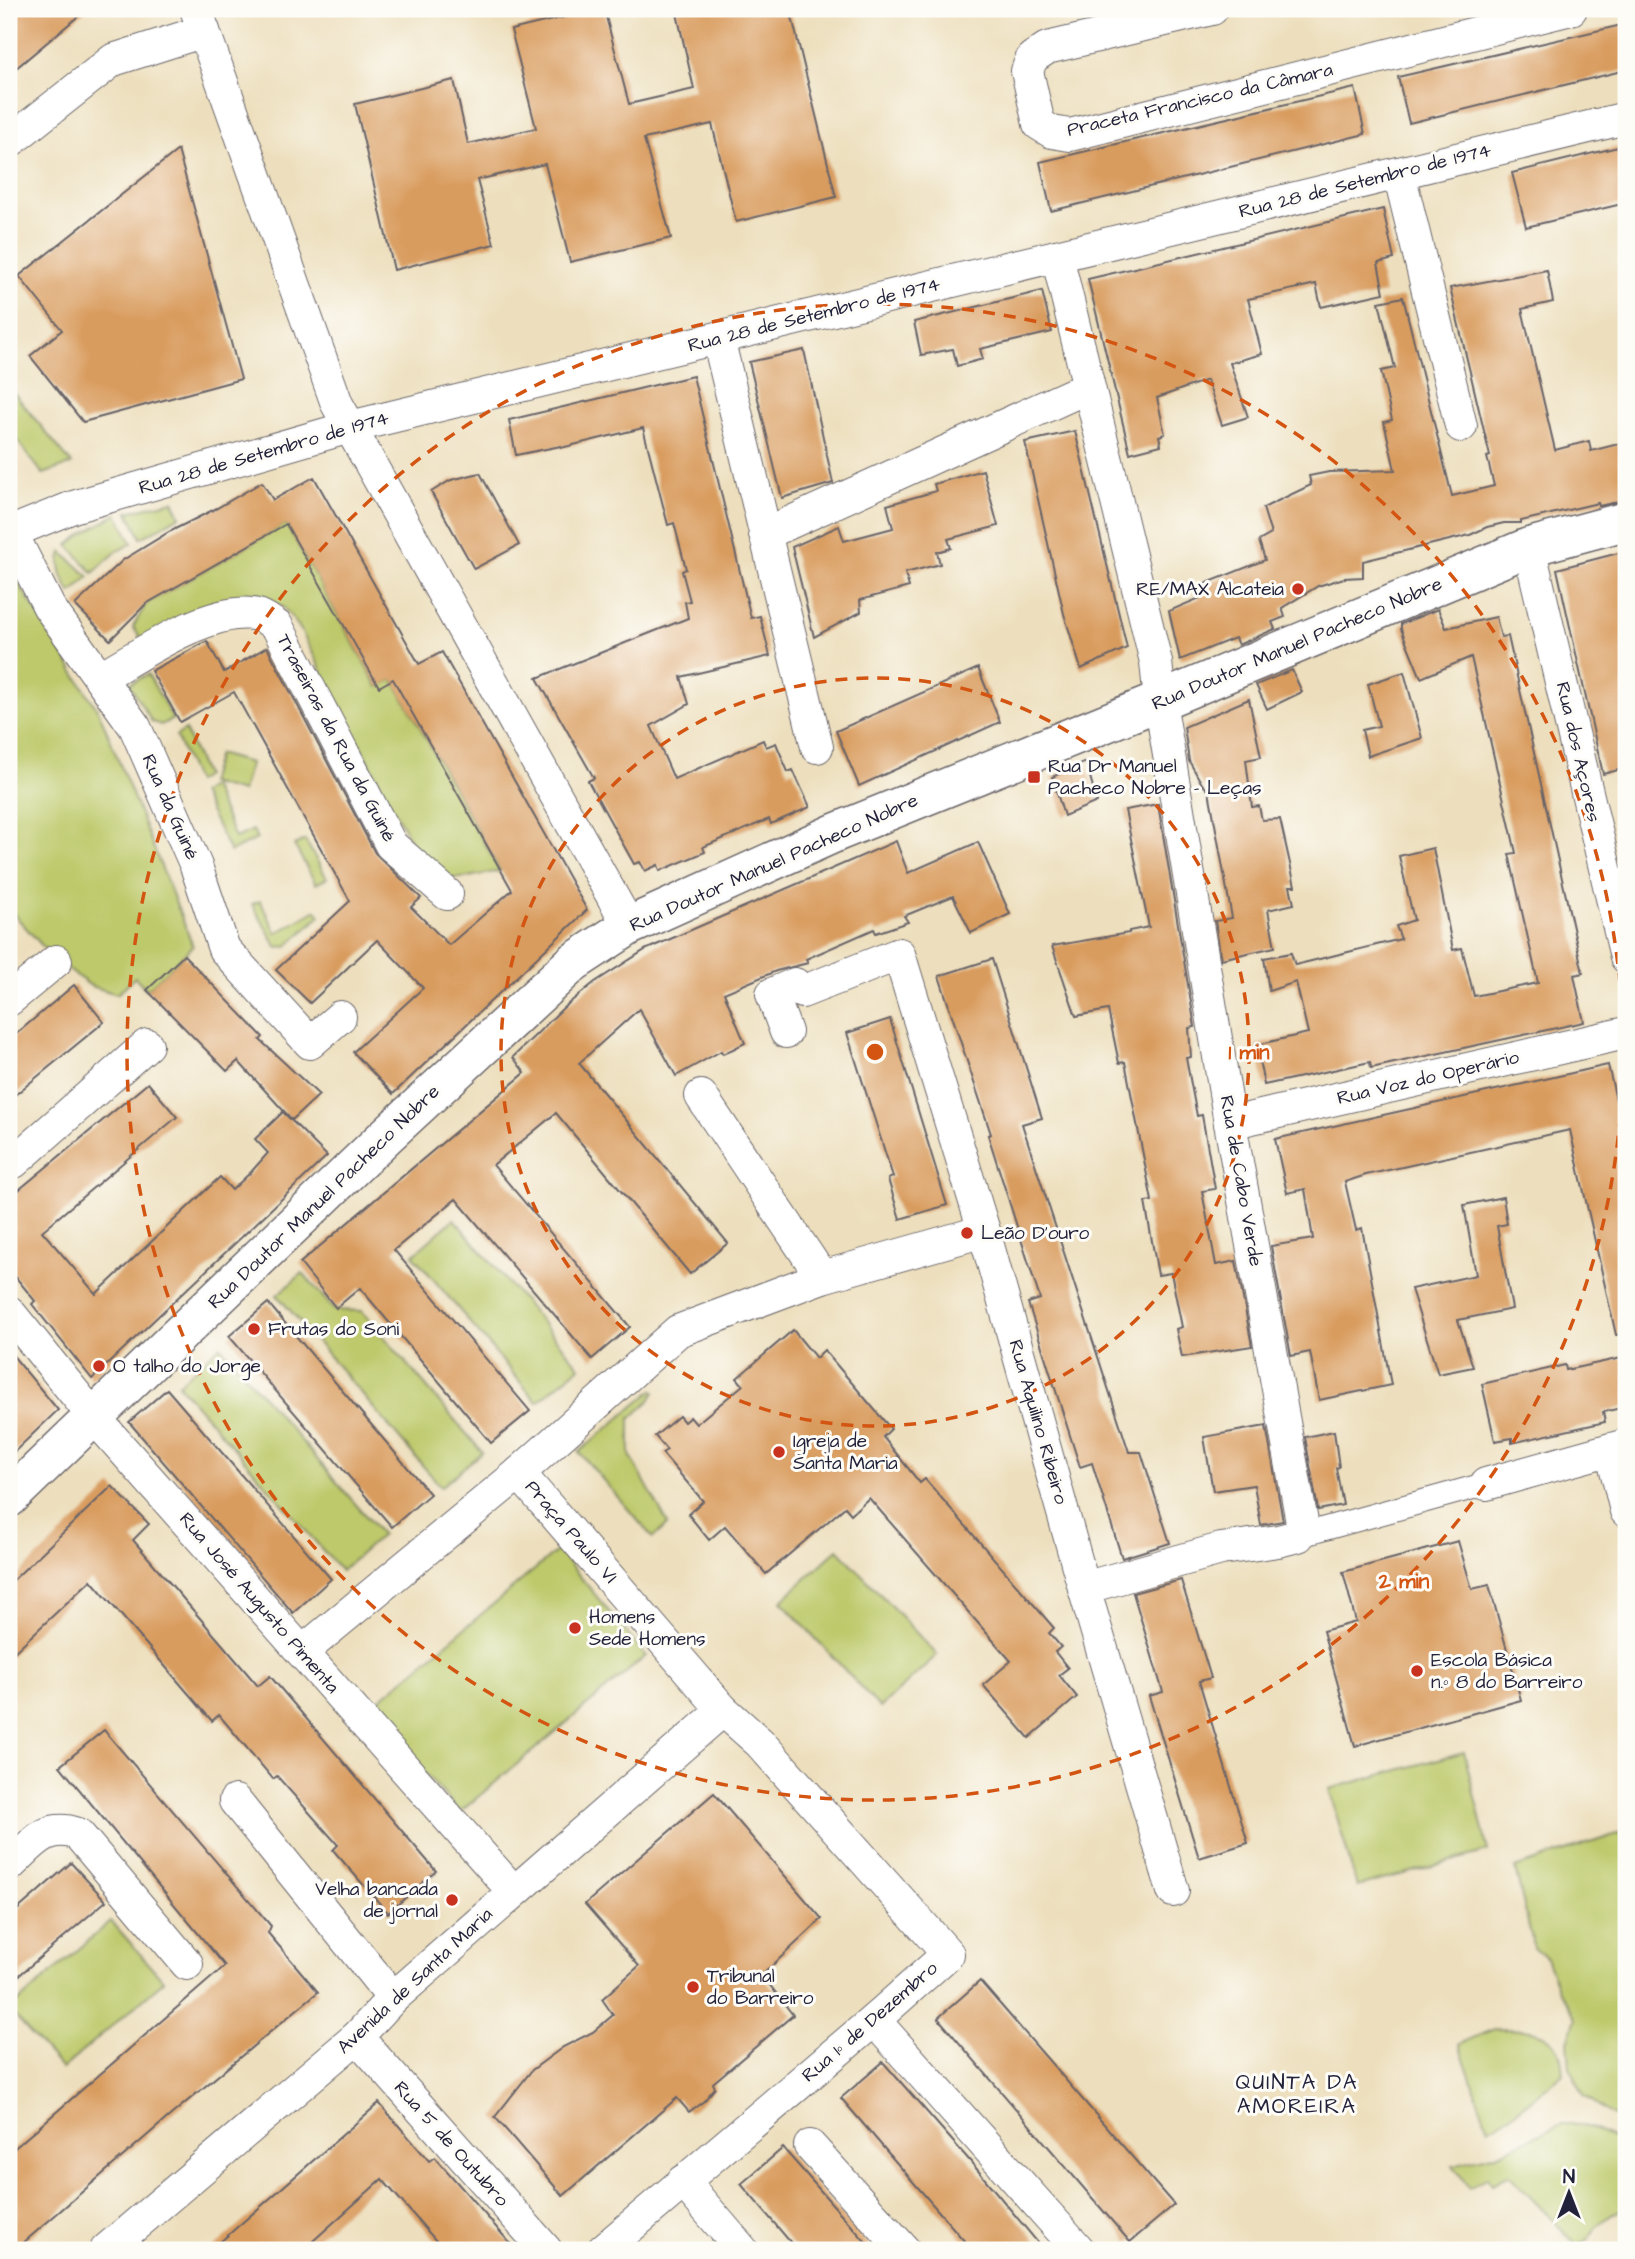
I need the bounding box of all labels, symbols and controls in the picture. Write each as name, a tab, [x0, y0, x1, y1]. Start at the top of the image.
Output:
street label: Praceta Francisco da Câmara	[1065, 56, 1336, 144]
street label: Rua 28 de Setembro de 1974	[1236, 137, 1494, 225]
street label: Rua 28 de Setembro de 1974	[685, 271, 943, 359]
street label: Rua 28 de Setembro de 1974	[136, 404, 392, 502]
street label: Rua Doutor Manuel Pacheco Nobre	[1148, 570, 1446, 718]
place label: RE/MAX Alcateia	[1136, 576, 1284, 603]
marker: RE/MAX Alcateia	[1290, 581, 1306, 597]
street label: Traseiras da Rua da Guiné	[270, 629, 402, 847]
street label: Rua dos Açores	[1549, 679, 1607, 825]
street label: Rua da Guiné	[135, 750, 205, 864]
place label: Rua Dr Manuel Pacheco Nobre - Leças	[1048, 753, 1262, 802]
marker: Rua Dr Manuel Pacheco Nobre - Leças	[1026, 769, 1042, 785]
street label: Rua Doutor Manuel Pacheco Nobre	[626, 787, 922, 939]
text: 1 min	[1228, 1038, 1270, 1067]
centre of rings	[863, 1040, 887, 1064]
street label: Rua Voz do Operário	[1334, 1044, 1522, 1112]
street label: Rua Doutor Manuel Pacheco Nobre	[202, 1079, 446, 1315]
street label: Rua de Cabo Verde	[1213, 1094, 1269, 1268]
place label: Leão D'ouro	[981, 1220, 1090, 1247]
marker: Leão D'ouro	[959, 1225, 975, 1241]
place label: Frutas do Soni	[268, 1316, 399, 1343]
marker: Frutas do Soni	[246, 1321, 262, 1337]
street label: Rua Aquilino Ribeiro	[1002, 1337, 1074, 1508]
place label: O talho do Jorge	[113, 1353, 261, 1381]
marker: O talho do Jorge	[91, 1358, 107, 1374]
place label: Igreja de Santa Maria	[793, 1428, 898, 1477]
marker: Igreja de Santa Maria	[771, 1444, 787, 1460]
street label: Praça Paulo VI	[518, 1474, 624, 1590]
street label: Rua José Augusto Pimenta	[172, 1506, 346, 1700]
text: 2 min	[1378, 1567, 1430, 1596]
place label: Homens Sede Homens	[589, 1604, 705, 1653]
marker: Homens Sede Homens	[567, 1620, 583, 1636]
place label: Escola Básica n.º 8 do Barreiro	[1431, 1647, 1583, 1696]
marker: Escola Básica n.º 8 do Barreiro	[1409, 1663, 1425, 1679]
place label: Velha bancada de jornal	[315, 1876, 438, 1925]
marker: Velha bancada de jornal	[444, 1892, 460, 1908]
street label: Avenida de Santa Maria	[331, 1901, 499, 2060]
street label: Rua 1º de Dezembro	[796, 1955, 944, 2089]
place label: Tribunal do Barreiro	[707, 1963, 814, 2012]
marker: Tribunal do Barreiro	[685, 1979, 701, 1995]
district label: QUINTA DA AMOREIRA	[1235, 2068, 1359, 2121]
street label: Rua 5 de Outubro	[387, 2075, 515, 2213]
north arrow	[1534, 2158, 1604, 2228]
text: N	[1563, 2164, 1575, 2191]

